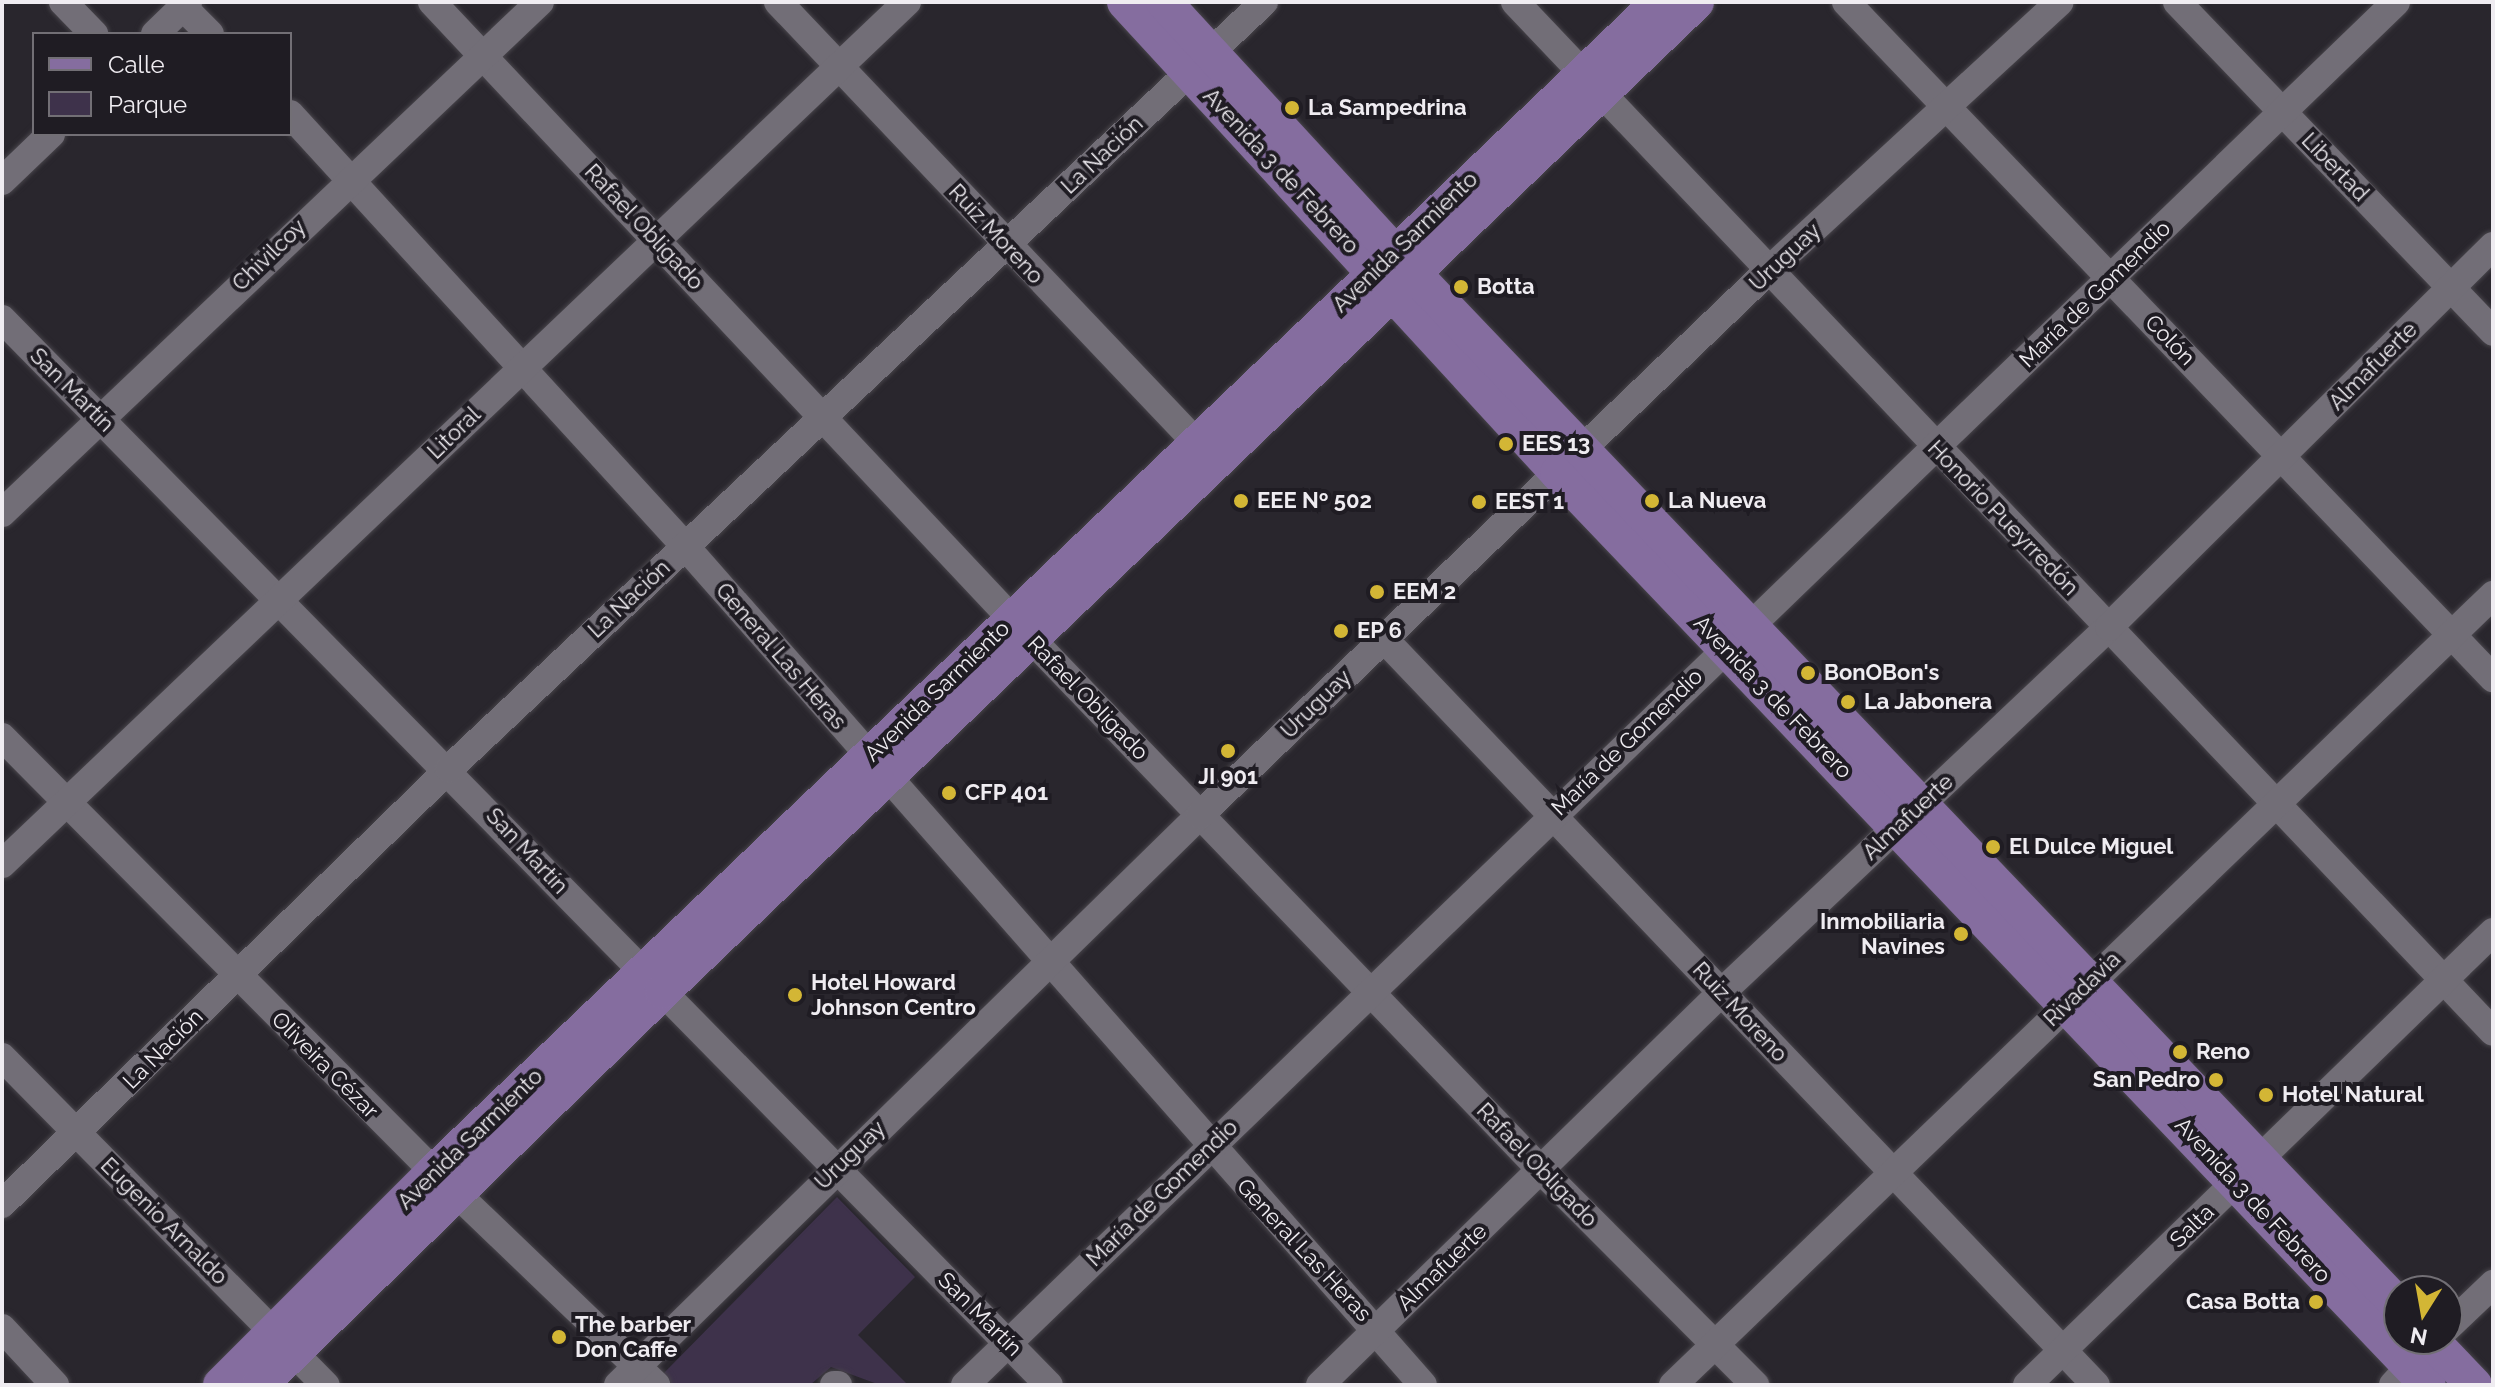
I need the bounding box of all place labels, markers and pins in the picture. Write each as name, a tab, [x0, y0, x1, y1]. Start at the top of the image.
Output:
place label: La Sampedrina	[1308, 95, 1467, 121]
marker: La Sampedrina	[1283, 99, 1301, 117]
place label: Botta	[1477, 274, 1535, 300]
marker: Botta	[1452, 278, 1470, 296]
place label: EES 13	[1522, 431, 1590, 457]
marker: EES 13	[1497, 435, 1515, 453]
place label: EEE Nº 502	[1257, 488, 1372, 514]
place label: La Nueva	[1668, 488, 1766, 514]
place label: EEST 1	[1495, 489, 1565, 515]
marker: EEE Nº 502	[1232, 492, 1250, 510]
marker: La Nueva	[1643, 492, 1661, 510]
marker: EEST 1	[1470, 493, 1488, 511]
place label: EEM 2	[1393, 579, 1456, 605]
marker: EEM 2	[1368, 583, 1386, 601]
place label: EP 6	[1357, 618, 1403, 644]
marker: EP 6	[1332, 622, 1350, 640]
place label: BonOBon's	[1824, 660, 1939, 686]
marker: BonOBon's	[1799, 664, 1817, 682]
place label: La Jabonera	[1864, 689, 1993, 715]
marker: La Jabonera	[1839, 693, 1857, 711]
marker: JI 901	[1219, 742, 1237, 760]
place label: JI 901	[1198, 764, 1258, 790]
place label: CFP 401	[965, 780, 1049, 806]
marker: CFP 401	[940, 784, 958, 802]
place label: El Dulce Miguel	[2009, 834, 2174, 860]
marker: El Dulce Miguel	[1984, 838, 2002, 856]
place label: Inmobiliaria Navines	[1820, 908, 1945, 960]
marker: Inmobiliaria Navines	[1952, 925, 1970, 943]
place label: Hotel Howard Johnson Centro	[811, 969, 976, 1020]
marker: Hotel Howard Johnson Centro	[786, 986, 804, 1004]
place label: Reno	[2196, 1039, 2250, 1065]
marker: Reno	[2171, 1043, 2189, 1061]
place label: San Pedro	[2093, 1067, 2200, 1093]
marker: San Pedro	[2207, 1071, 2225, 1089]
place label: Hotel Natural	[2282, 1082, 2424, 1108]
marker: Hotel Natural	[2257, 1086, 2275, 1104]
place label: Casa Botta	[2186, 1289, 2300, 1315]
marker: Casa Botta	[2307, 1293, 2325, 1311]
place label: The barber Don Caffe	[575, 1311, 691, 1362]
marker: The barber Don Caffe	[550, 1328, 568, 1346]

